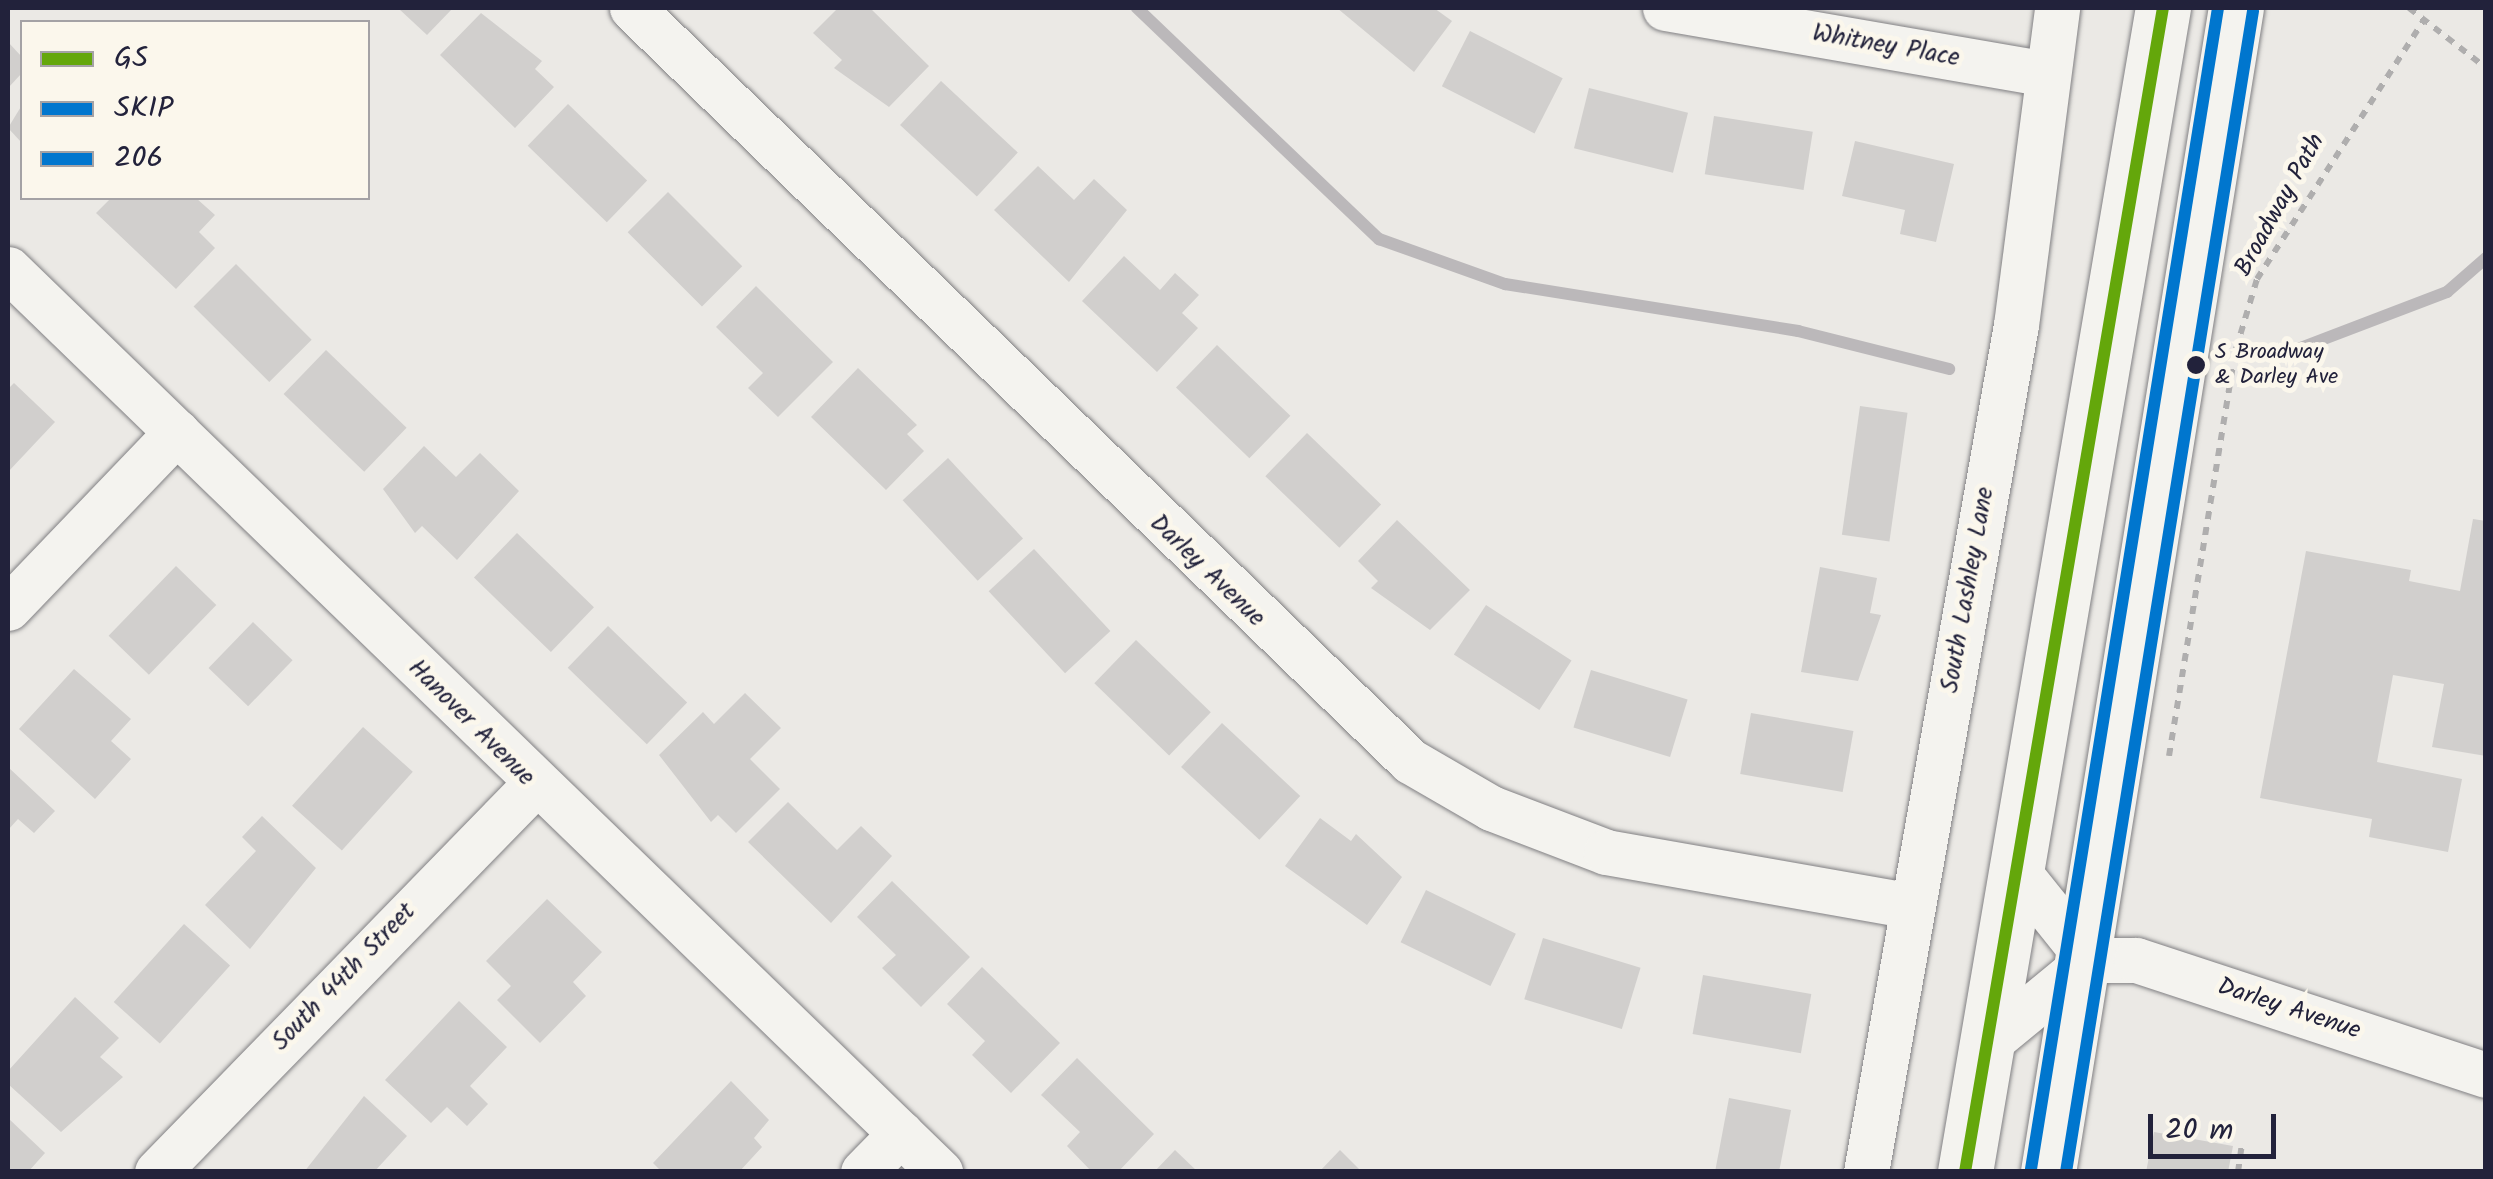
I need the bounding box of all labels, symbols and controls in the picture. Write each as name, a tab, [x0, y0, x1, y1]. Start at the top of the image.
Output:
street label: Whitney Place	[1810, 18, 1962, 74]
legend	[20, 20, 370, 200]
text: GS	[114, 35, 148, 83]
text: SKIP	[114, 85, 173, 133]
street label: Broadway Path	[2228, 128, 2332, 282]
text: 206	[114, 135, 163, 183]
place label: S Broadway & Darley Ave	[2215, 339, 2338, 391]
marker: S Broadway & Darley Ave	[2186, 355, 2206, 375]
street label: South Lashley Lane	[1935, 485, 2001, 695]
street label: Darley Avenue	[1143, 509, 1271, 633]
street label: Hanover Avenue	[401, 653, 541, 793]
street label: South 44th Street	[266, 897, 422, 1057]
street label: Darley Avenue	[2214, 972, 2364, 1046]
scale bar	[2153, 1094, 2280, 1156]
text: 20 m	[2165, 1107, 2233, 1155]

